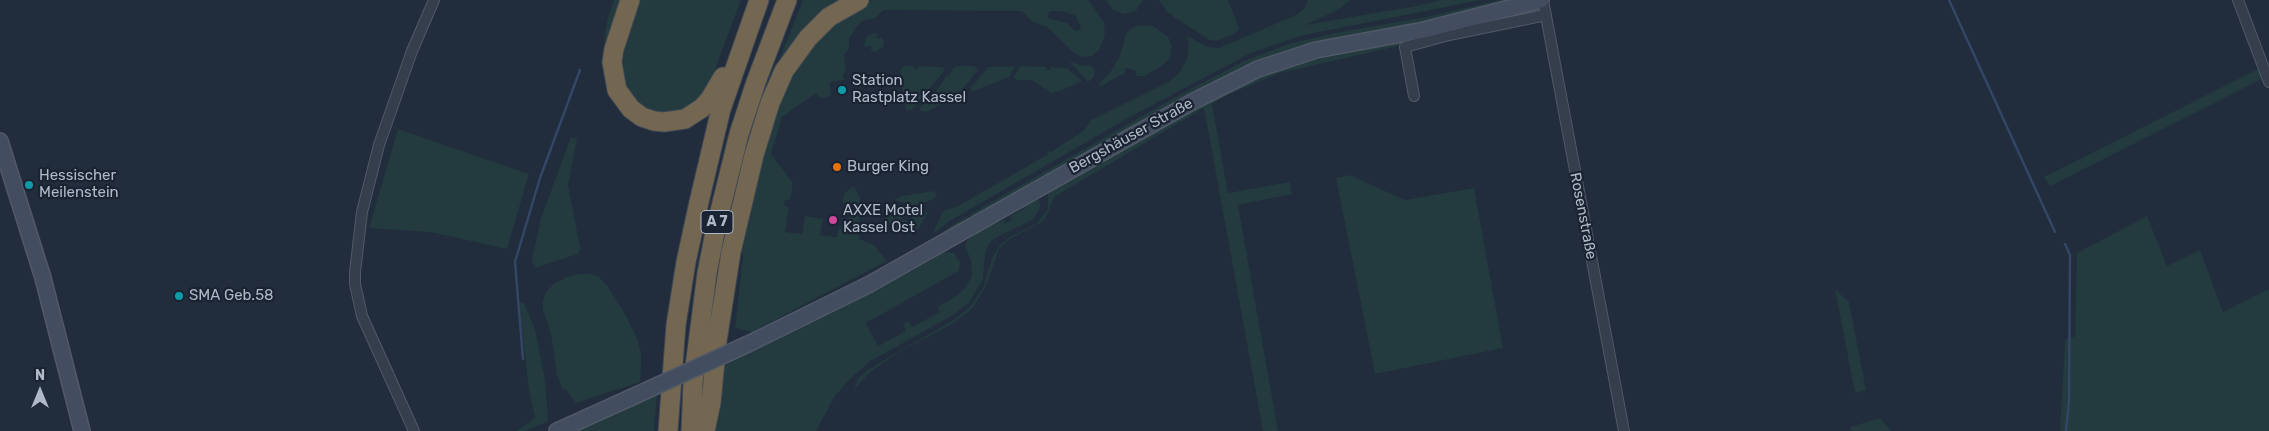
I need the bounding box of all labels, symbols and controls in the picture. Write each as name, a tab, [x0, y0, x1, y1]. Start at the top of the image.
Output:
place label: Station Rastplatz Kassel	[852, 72, 966, 107]
marker: Station Rastplatz Kassel	[836, 84, 848, 96]
street label: Bergshäuser Straße	[1066, 95, 1196, 177]
place label: Burger King	[847, 158, 929, 176]
marker: Burger King	[831, 161, 843, 173]
place label: Hessischer Meilenstein	[39, 167, 119, 202]
street label: Rosenstraße	[1566, 171, 1600, 261]
marker: Hessischer Meilenstein	[23, 179, 35, 191]
place label: AXXE Motel Kassel Ost	[843, 202, 923, 237]
road number: A 7	[701, 210, 733, 233]
marker: AXXE Motel Kassel Ost	[827, 214, 839, 226]
place label: SMA Geb.58	[189, 287, 274, 305]
marker: SMA Geb.58	[173, 290, 185, 302]
north arrow	[15, 366, 65, 416]
text: N	[35, 367, 45, 384]

